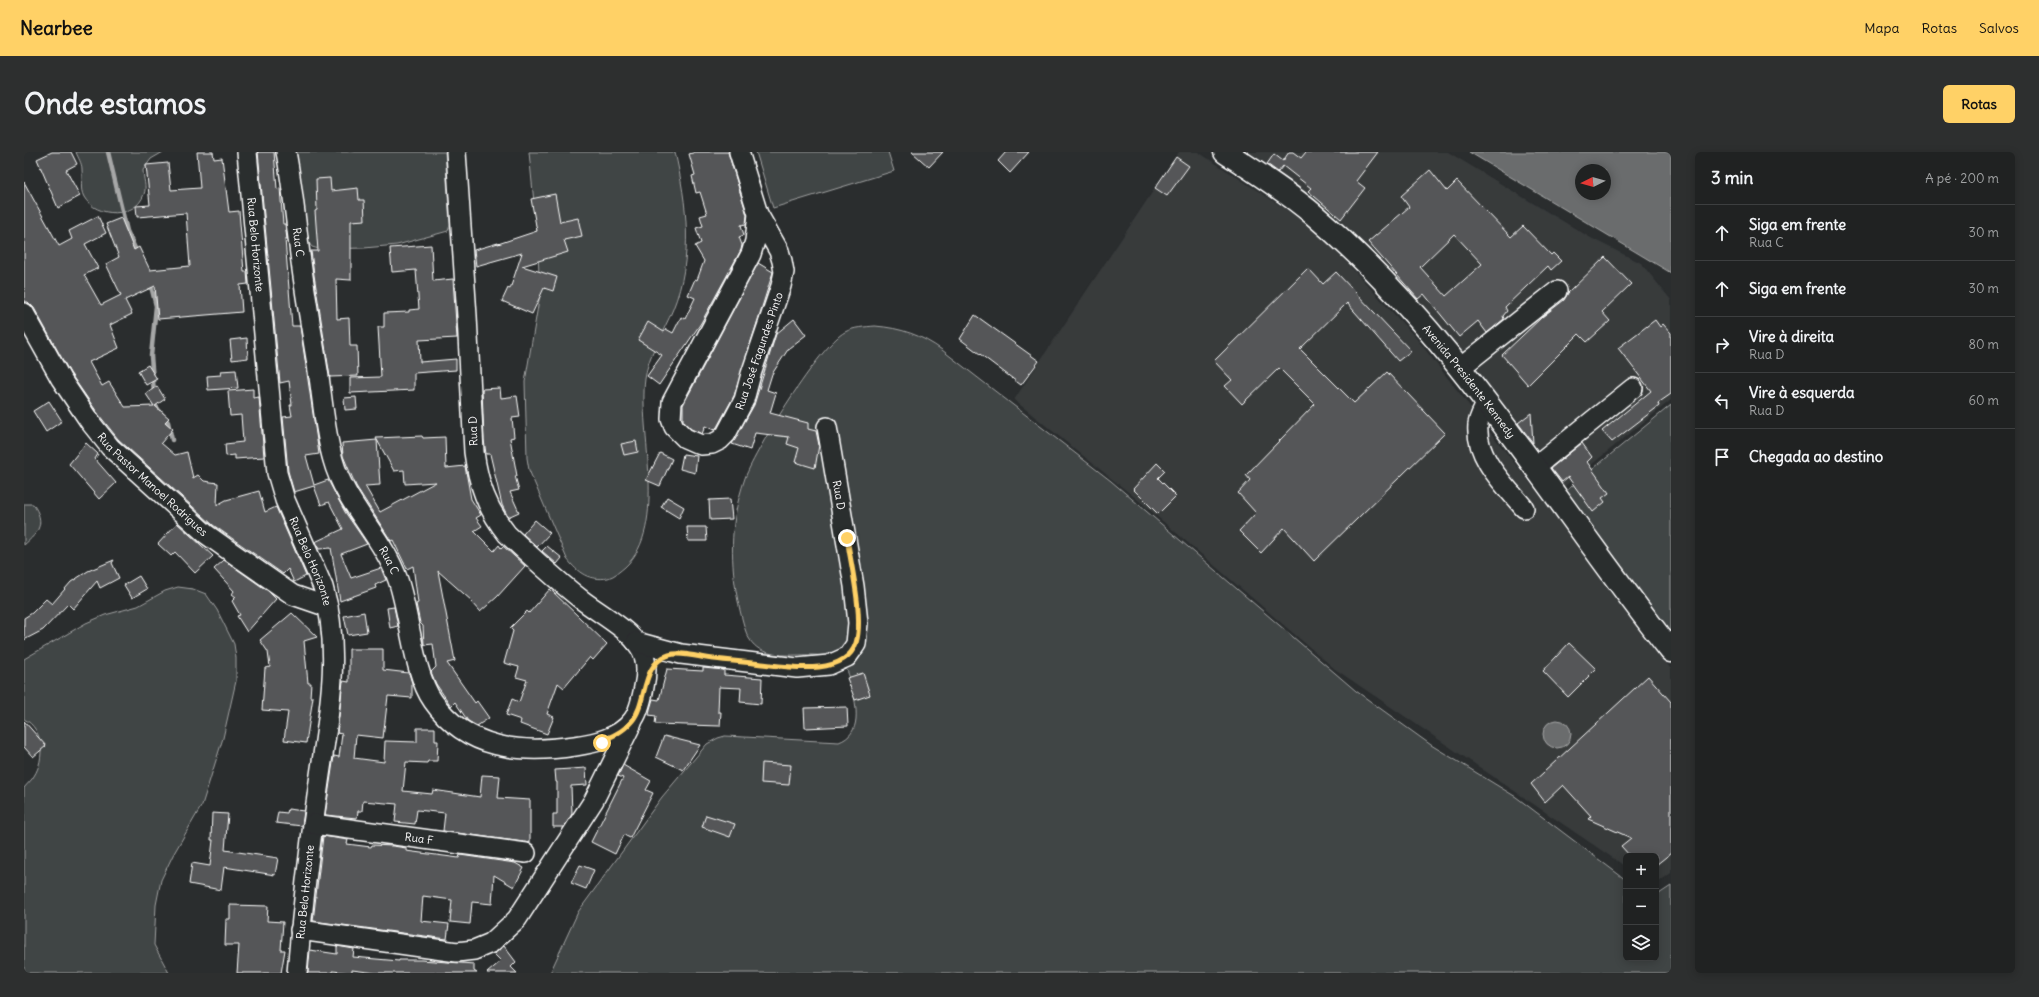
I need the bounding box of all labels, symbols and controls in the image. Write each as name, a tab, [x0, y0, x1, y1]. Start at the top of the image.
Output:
text: Nearbee	[20, 16, 93, 40]
text: Mapa	[1864, 19, 1899, 37]
text: Rotas	[1921, 19, 1957, 37]
text: Salvos	[1979, 19, 2019, 37]
button: Rotas	[1943, 85, 2015, 123]
text: Onde estamos	[24, 86, 206, 122]
north arrow	[1575, 164, 1611, 200]
text: 3 min	[1711, 167, 1753, 189]
text: A pé · 200 m	[1925, 170, 1999, 187]
street label: Rua Belo Horizonte	[244, 197, 267, 293]
text: Siga em frente	[1749, 215, 1846, 234]
icon: ahead	[1711, 222, 1733, 244]
text: 30 m	[1969, 224, 1999, 241]
street label: Rua C	[290, 227, 307, 258]
text: Rua C	[1749, 234, 1784, 251]
icon: ahead	[1711, 278, 1733, 300]
text: Siga em frente	[1749, 279, 1846, 298]
text: 30 m	[1969, 280, 1999, 297]
street label: Rua José Fagundes Pinto	[732, 290, 786, 412]
street label: Avenida Presidente Kennedy	[1420, 322, 1518, 441]
text: Vire à direita	[1749, 327, 1834, 346]
icon: right	[1711, 334, 1733, 356]
text: 80 m	[1968, 336, 1999, 353]
text: Rua D	[1749, 346, 1784, 363]
text: Vire à esquerda	[1749, 383, 1855, 402]
icon: left	[1711, 390, 1733, 412]
text: 60 m	[1968, 392, 1999, 409]
text: Rua D	[1749, 402, 1784, 419]
street label: Rua D	[465, 416, 481, 446]
street label: Rua Pastor Manoel Rodrigues	[94, 430, 211, 539]
icon: arrive	[1711, 446, 1733, 468]
text: Chegada ao destino	[1749, 447, 1883, 466]
street label: Rua D	[830, 479, 849, 511]
street label: Rua Belo Horizonte	[286, 515, 335, 607]
route end	[838, 529, 856, 547]
street label: Rua C	[376, 544, 402, 576]
route start	[593, 734, 611, 752]
street label: Rua F	[404, 830, 434, 847]
street label: Rua Belo Horizonte	[293, 844, 317, 940]
map controls	[1623, 853, 1659, 961]
button: +	[1623, 853, 1659, 889]
button: −	[1623, 889, 1659, 925]
button: layers	[1623, 925, 1659, 961]

